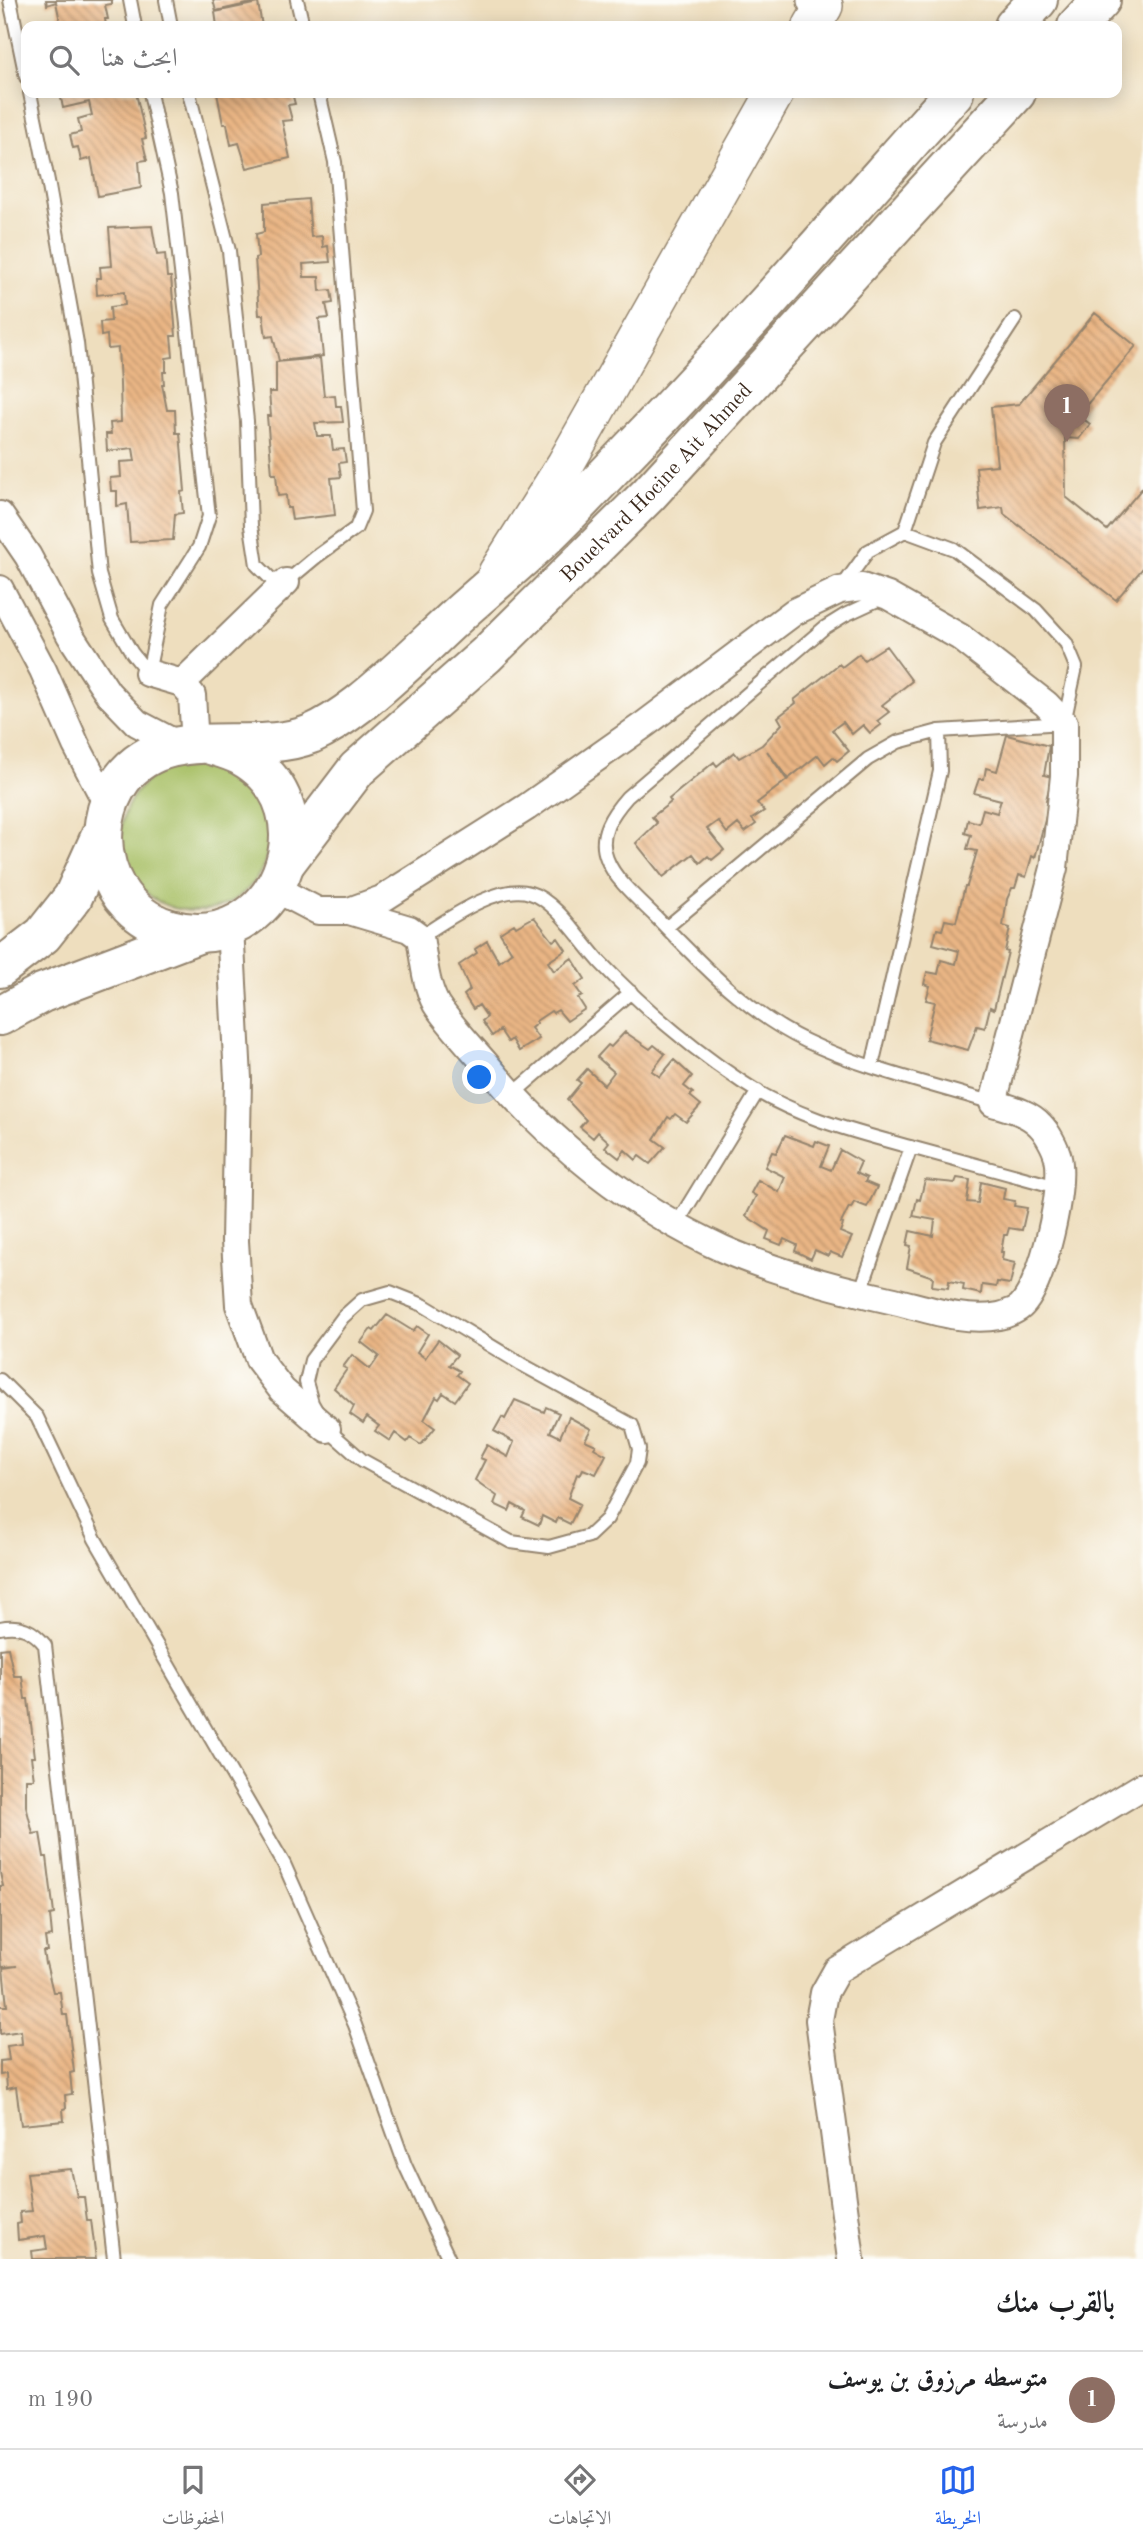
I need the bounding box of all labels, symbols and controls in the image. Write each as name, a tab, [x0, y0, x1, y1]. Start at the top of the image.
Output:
search box	[21, 21, 1122, 98]
icon: search	[45, 41, 83, 79]
text: ابحث هنا	[101, 46, 178, 72]
street label: Bouelvard Hocine Ait Ahmed	[557, 380, 757, 587]
pin: 1	[1044, 384, 1090, 442]
your location	[462, 1060, 496, 1094]
text: بالقرب منك	[996, 2289, 1115, 2319]
text: متوسطه مرزوق بن يوسف	[827, 2366, 1048, 2392]
text: 190 m	[28, 2388, 93, 2411]
text: 1	[1085, 2388, 1099, 2411]
text: مدرسة	[997, 2410, 1048, 2433]
tab: المحفوظات	[162, 2461, 224, 2536]
tab: الاتجاهات	[548, 2461, 611, 2536]
tab: الخريطة	[935, 2461, 981, 2536]

